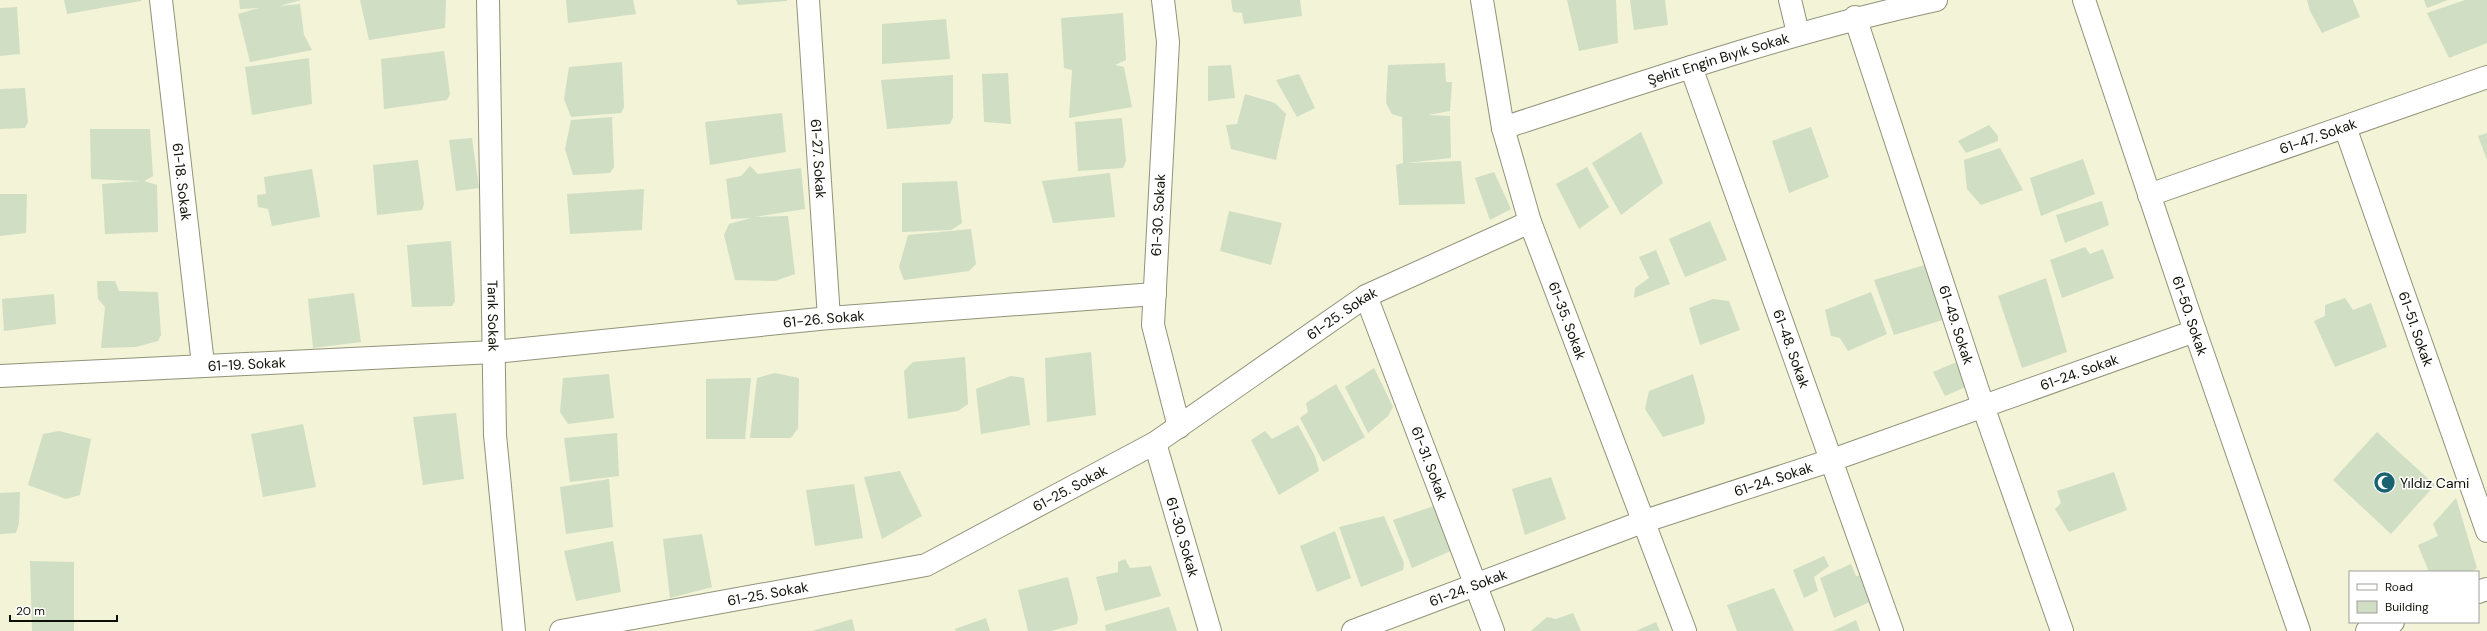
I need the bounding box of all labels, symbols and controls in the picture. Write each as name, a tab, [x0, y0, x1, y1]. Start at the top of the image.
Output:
street label: Şehit Engin Bıyık Sokak	[1645, 29, 1791, 89]
street label: 61-47. Sokak	[2277, 114, 2359, 158]
street label: 61-27. Sokak	[807, 118, 830, 199]
street label: 61-18. Sokak	[169, 142, 195, 222]
street label: 61-30. Sokak	[1147, 173, 1169, 257]
street label: 61-50. Sokak	[2168, 274, 2212, 358]
street label: 61-35. Sokak	[1544, 279, 1590, 362]
street label: Tarık Sokak	[484, 280, 503, 352]
street label: 61-25. Sokak	[1303, 283, 1380, 344]
street label: 61-49. Sokak	[1935, 283, 1978, 367]
street label: 61-51. Sokak	[2394, 289, 2437, 369]
street label: 61-26. Sokak	[782, 306, 865, 332]
street label: 61-48. Sokak	[1769, 307, 1814, 390]
street label: 61-24. Sokak	[2038, 350, 2121, 394]
street label: 61-19. Sokak	[207, 353, 286, 375]
street label: 61-31. Sokak	[1407, 424, 1452, 503]
street label: 61-24. Sokak	[1732, 458, 1815, 500]
street label: 61-25. Sokak	[1030, 461, 1110, 516]
mosque icon: Yıldız Cami	[2371, 470, 2397, 496]
place label: Yıldız Cami	[2400, 474, 2469, 492]
street label: 61-30. Sokak	[1162, 495, 1203, 579]
street label: 61-24. Sokak	[1427, 565, 1510, 610]
legend	[2349, 571, 2479, 623]
street label: 61-25. Sokak	[726, 577, 810, 610]
text: Road	[2385, 579, 2413, 595]
scale bar	[10, 597, 117, 623]
text: Building	[2385, 599, 2429, 615]
text: 20 m	[16, 603, 45, 619]

